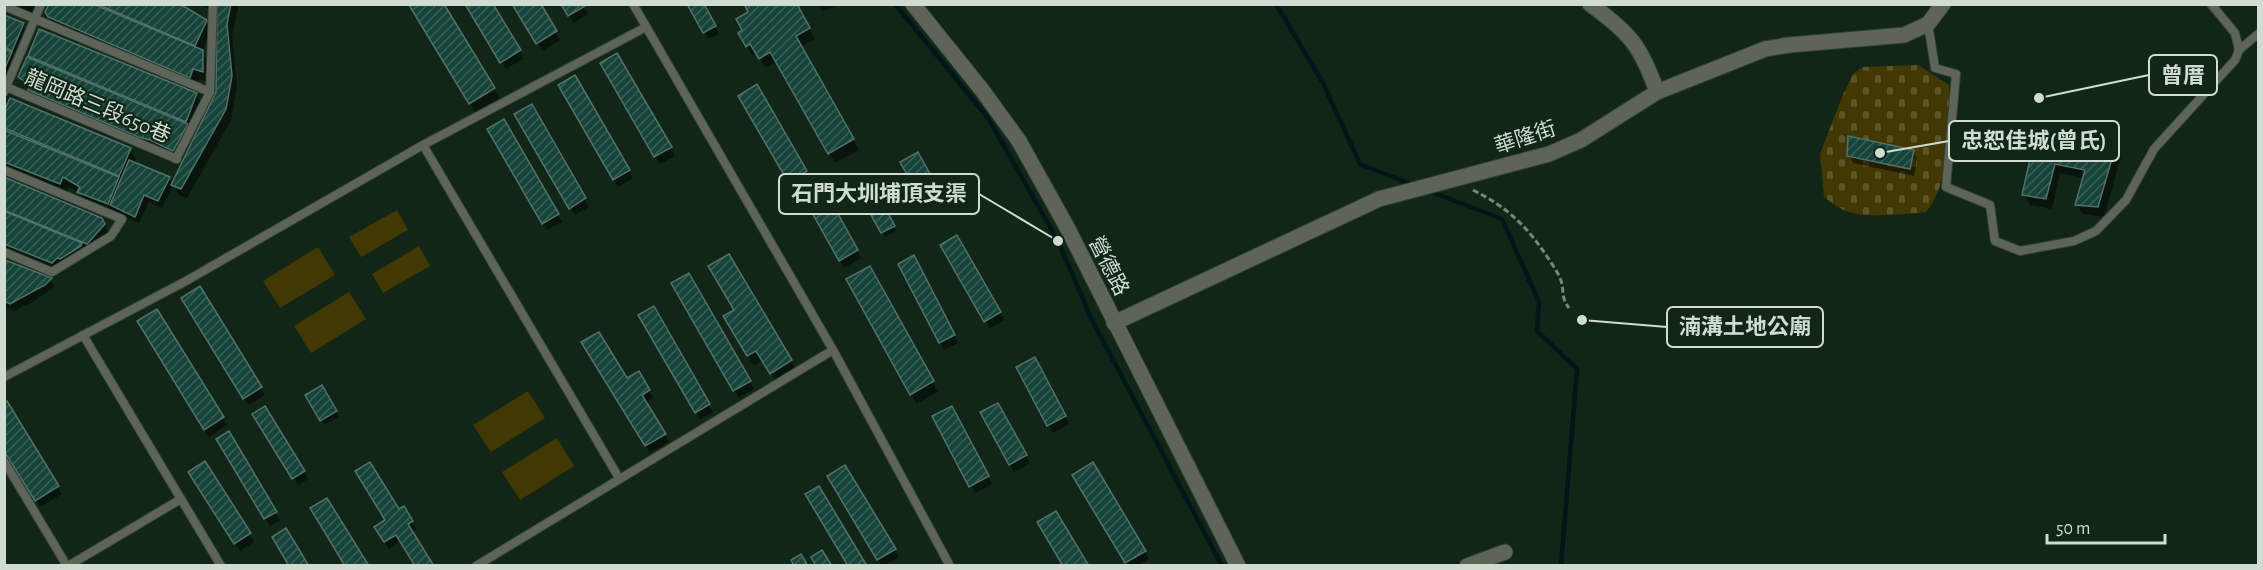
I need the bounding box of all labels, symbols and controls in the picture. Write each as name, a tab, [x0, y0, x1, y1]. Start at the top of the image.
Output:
callout: 曾厝	[2149, 55, 2217, 95]
text: 曾厝	[2161, 64, 2205, 87]
street label: 龍岡路三段650巷	[22, 65, 174, 147]
street label: 華隆街	[1492, 117, 1558, 157]
callout: 忠恕佳城(曾氏)	[1949, 121, 2119, 161]
text: 忠恕佳城(曾氏)	[1961, 129, 2107, 152]
callout: 石門大圳埔頂支渠	[779, 174, 979, 214]
text: 石門大圳埔頂支渠	[791, 181, 967, 205]
street label: 營德路	[1085, 233, 1133, 299]
callout: 湳溝土地公廟	[1667, 307, 1823, 347]
text: 湳溝土地公廟	[1679, 315, 1811, 338]
scale bar	[2047, 507, 2166, 545]
text: 50 m	[2056, 520, 2090, 538]

